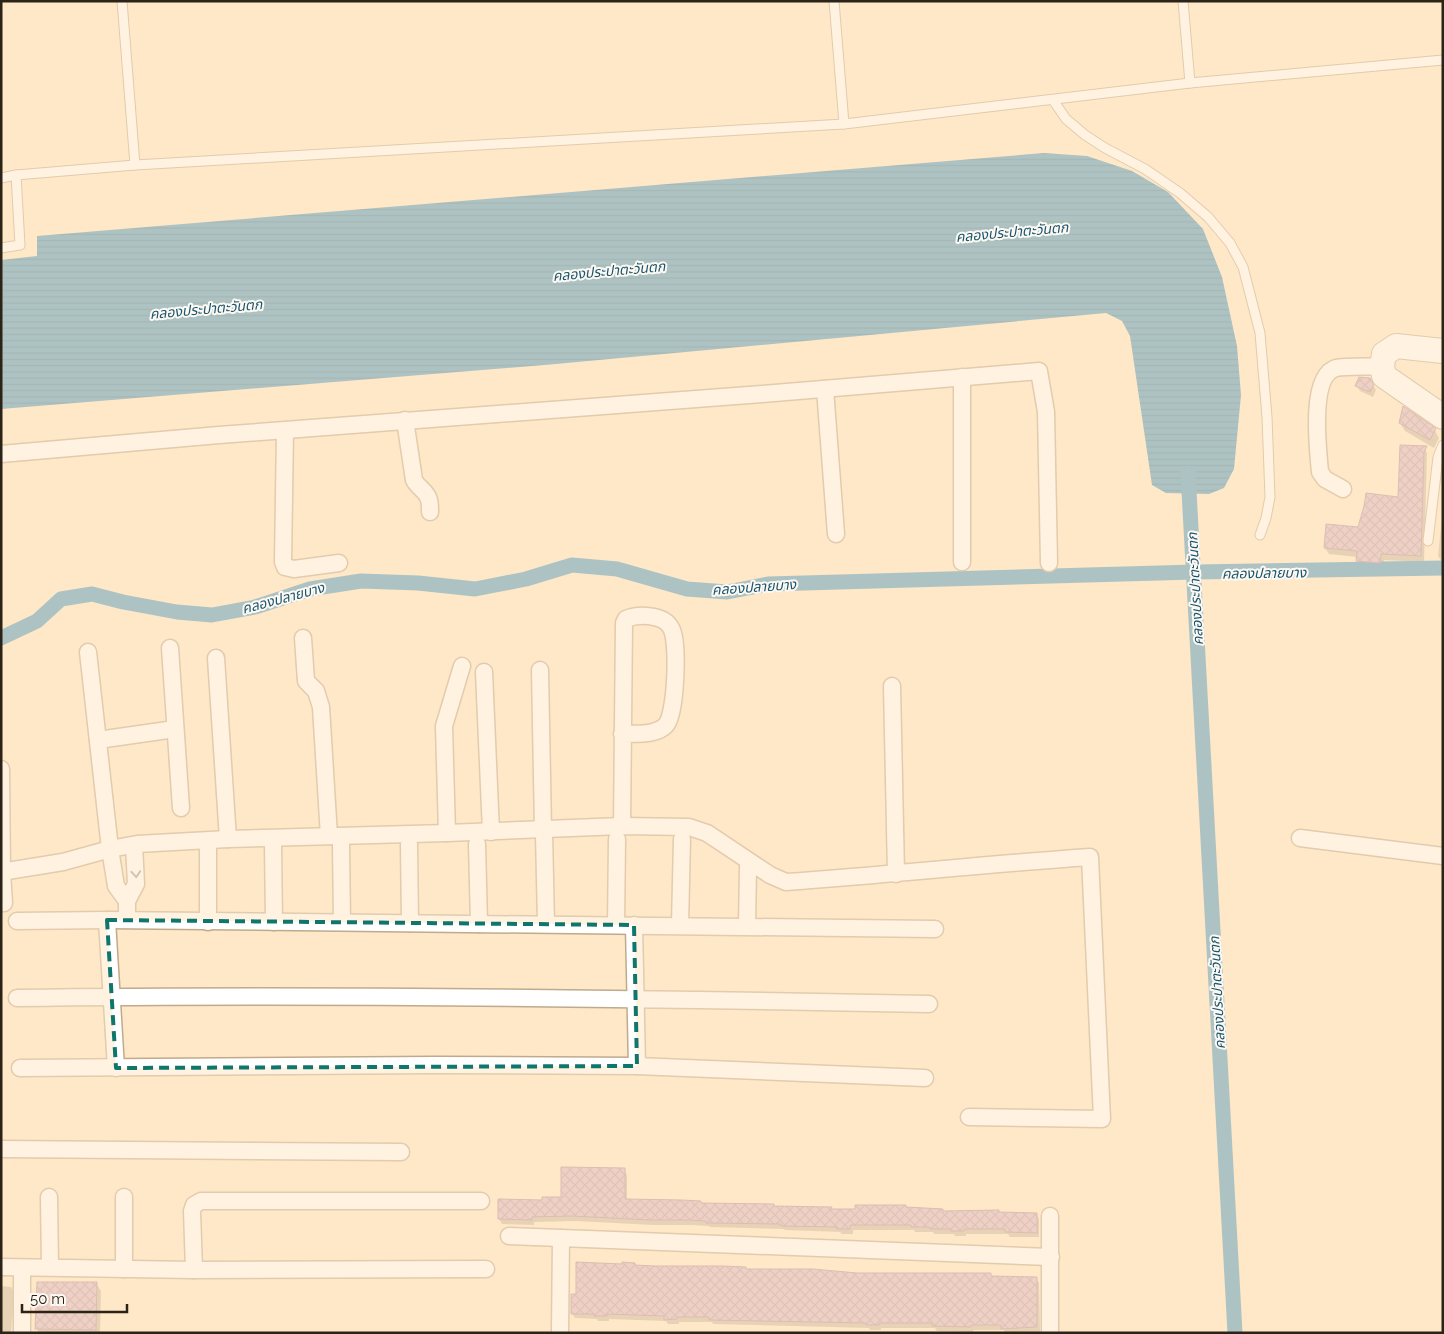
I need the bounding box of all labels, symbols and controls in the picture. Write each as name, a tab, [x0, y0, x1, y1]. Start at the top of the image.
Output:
water label: คลองประปาตะวันตก	[955, 219, 1069, 245]
water label: คลองประปาตะวันตก	[552, 258, 666, 284]
water label: คลองประปาตะวันตก	[149, 296, 263, 322]
water label: คลองประปาตะวันตก	[1184, 532, 1206, 646]
water label: คลองปลายบาง	[1222, 564, 1308, 582]
water label: คลองปลายบาง	[711, 576, 798, 598]
water label: คลองปลายบาง	[240, 579, 327, 617]
one-way arrow	[130, 870, 141, 878]
water label: คลองประปาตะวันตก	[1206, 936, 1228, 1050]
scale bar	[22, 1282, 128, 1314]
text: 50 m	[30, 1290, 65, 1308]

